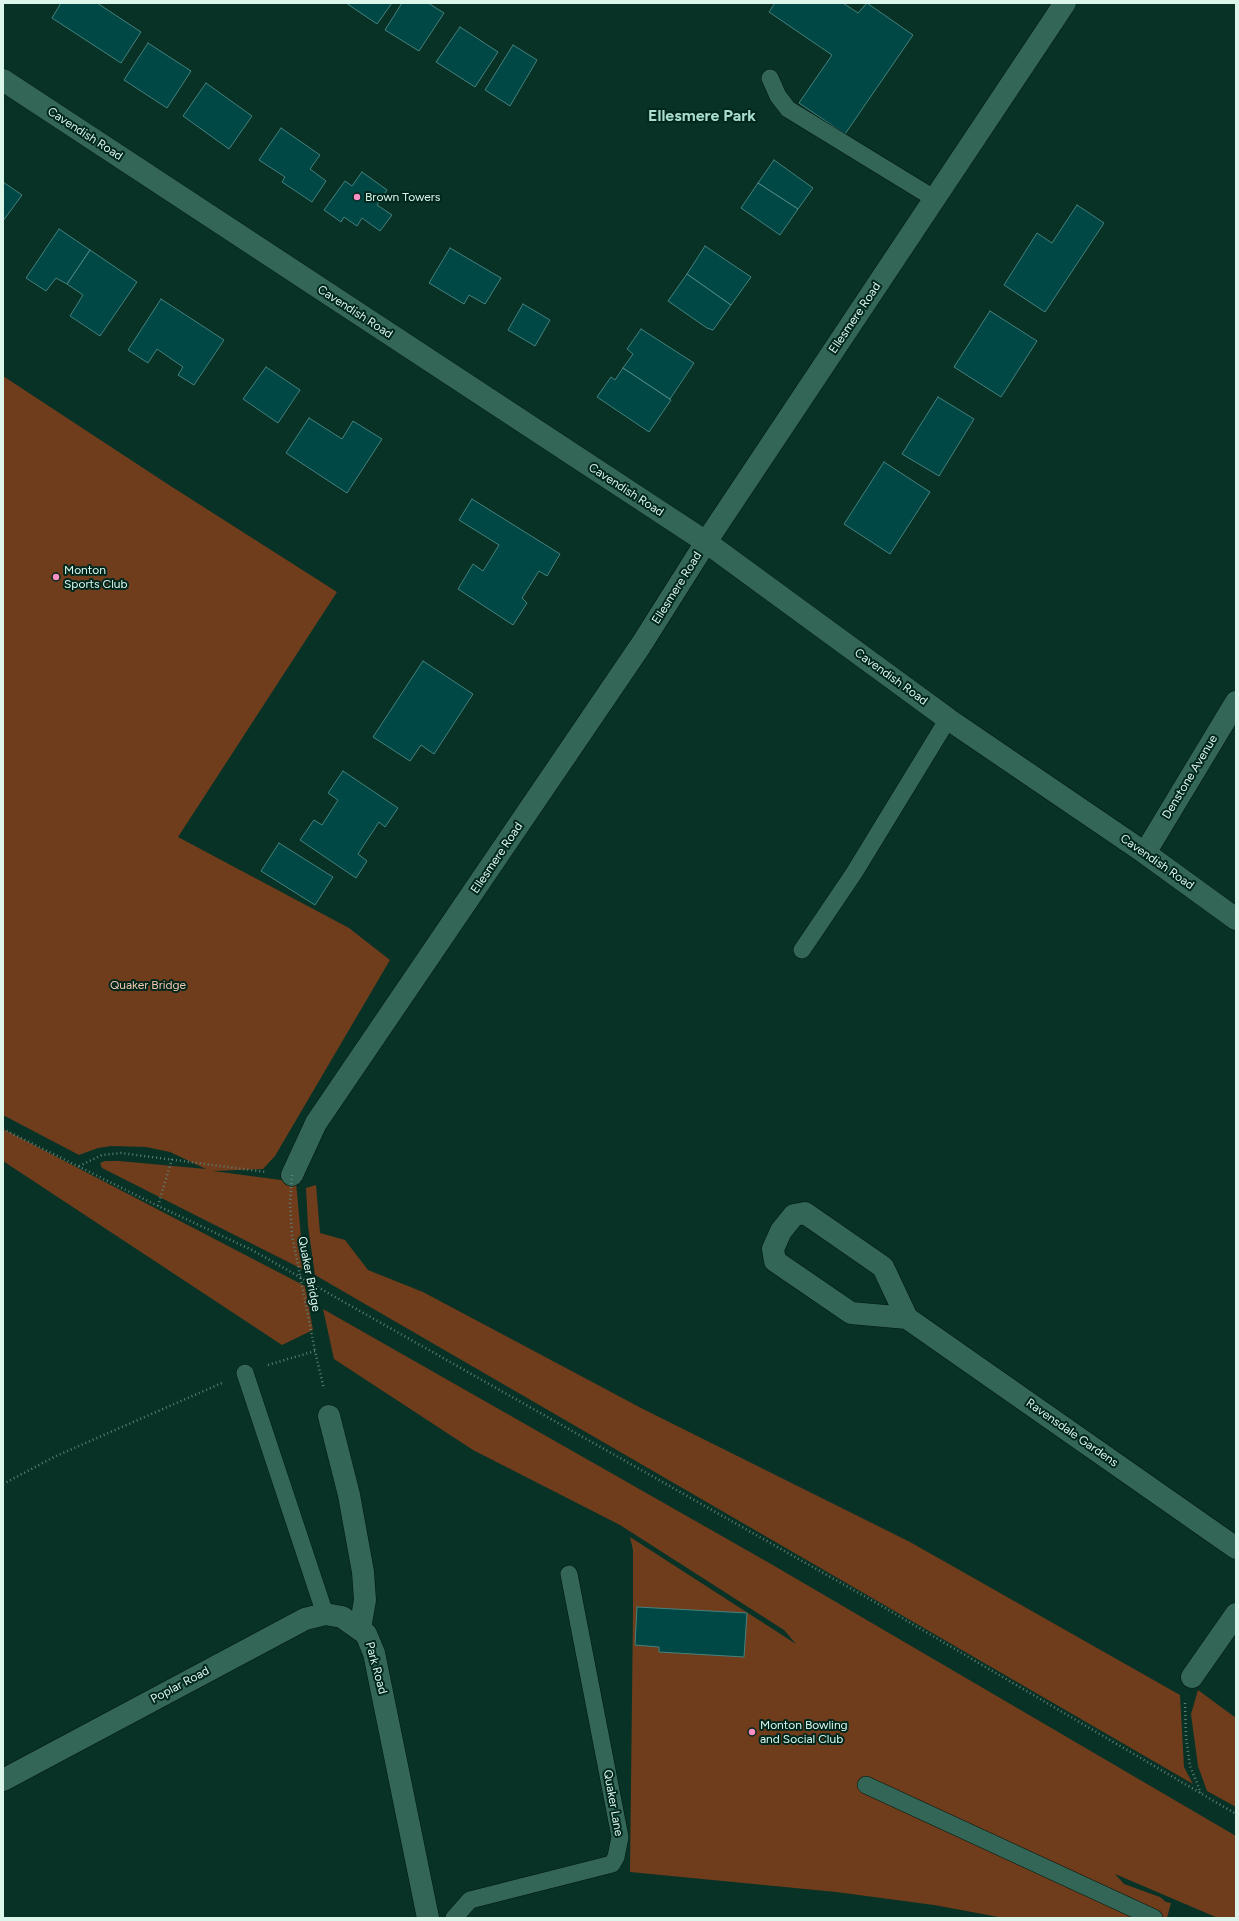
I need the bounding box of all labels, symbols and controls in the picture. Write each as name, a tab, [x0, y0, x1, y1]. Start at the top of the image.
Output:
street label: Cavendish Road	[45, 104, 125, 164]
district label: Ellesmere Park	[648, 106, 756, 126]
place label: Brown Towers	[365, 190, 440, 204]
marker: Brown Towers	[352, 192, 362, 202]
street label: Ellesmere Road	[826, 280, 884, 356]
street label: Cavendish Road	[315, 282, 395, 342]
street label: Cavendish Road	[586, 460, 666, 520]
street label: Ellesmere Road	[649, 549, 705, 627]
place label: Monton Sports Club	[64, 563, 128, 591]
marker: Monton Sports Club	[51, 572, 61, 582]
street label: Cavendish Road	[852, 646, 930, 708]
street label: Denstone Avenue	[1159, 732, 1221, 822]
street label: Ellesmere Road	[468, 820, 526, 896]
street label: Cavendish Road	[1117, 831, 1197, 893]
park label: Quaker Bridge	[110, 978, 186, 992]
street label: Quaker Bridge	[295, 1235, 323, 1313]
street label: Ravensdale Gardens	[1023, 1396, 1121, 1470]
street label: Park Road	[362, 1640, 390, 1696]
street label: Poplar Road	[148, 1664, 212, 1706]
place label: Monton Bowling and Social Club	[760, 1718, 848, 1746]
marker: Monton Bowling and Social Club	[747, 1727, 757, 1737]
street label: Quaker Lane	[600, 1769, 626, 1837]

